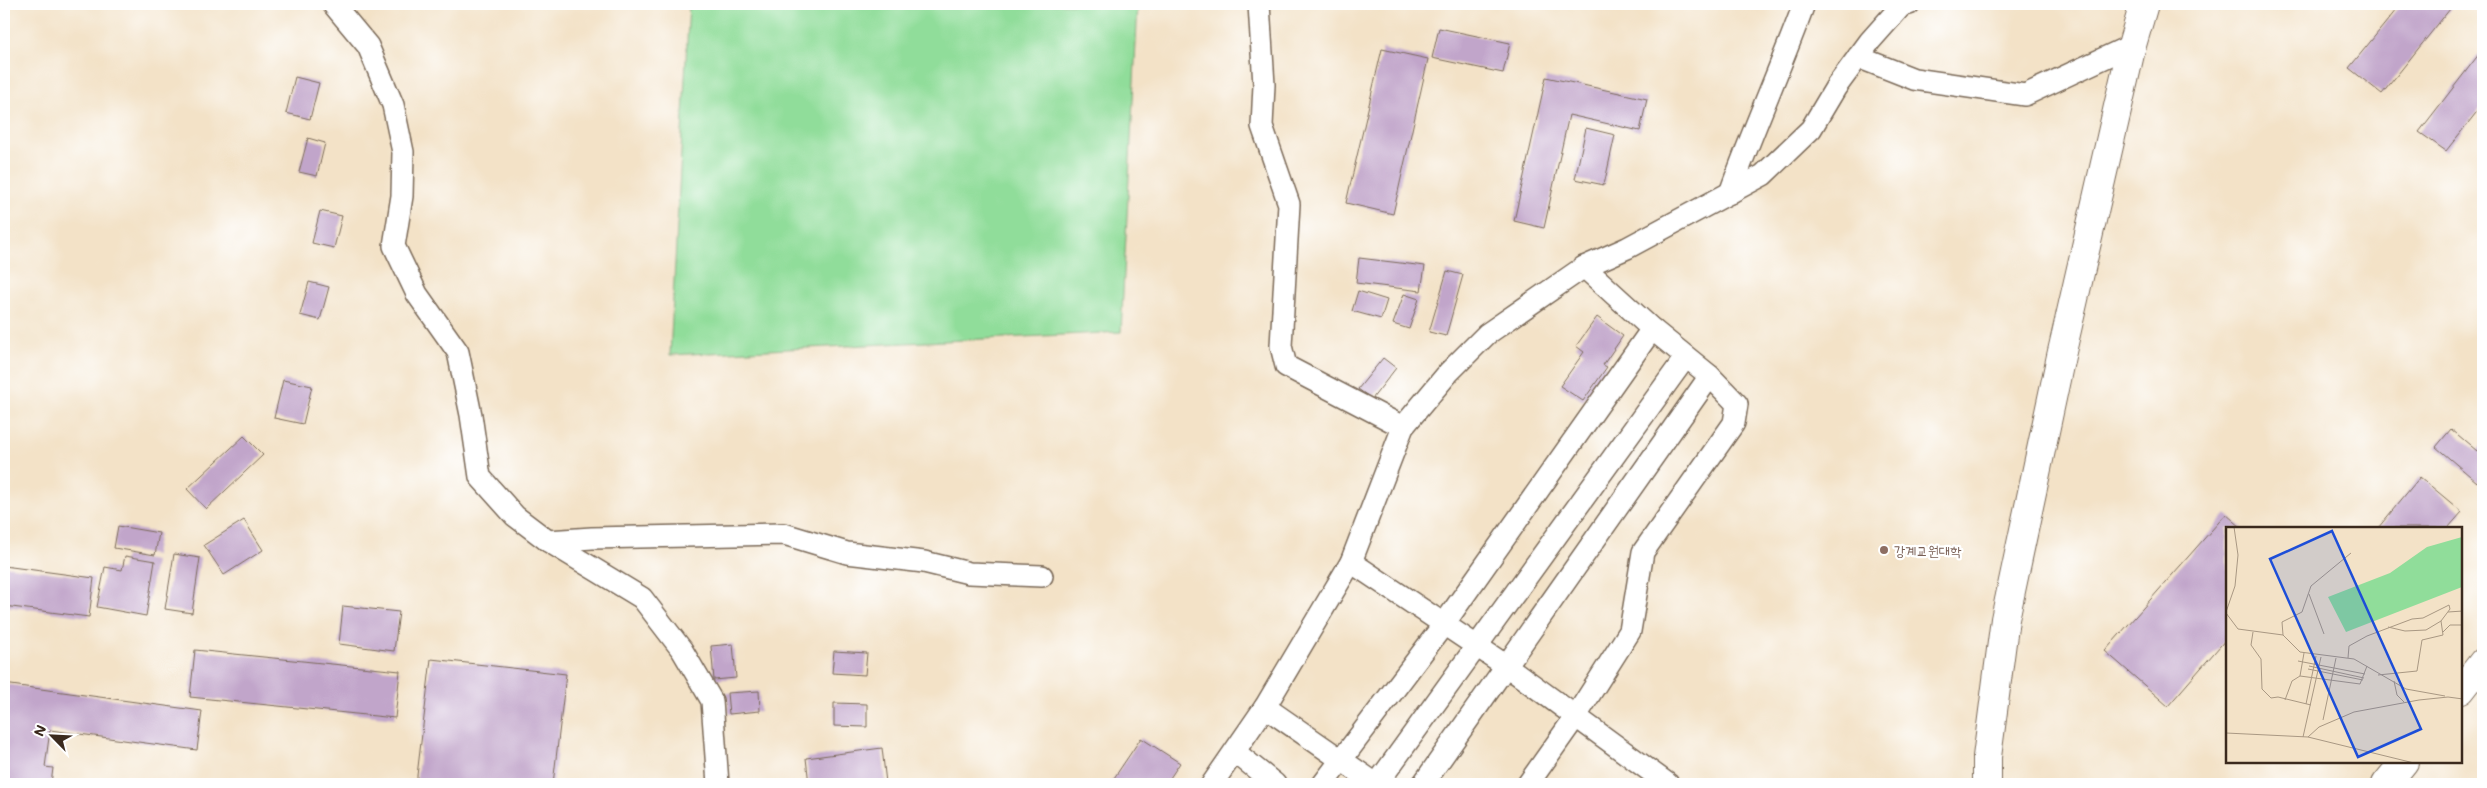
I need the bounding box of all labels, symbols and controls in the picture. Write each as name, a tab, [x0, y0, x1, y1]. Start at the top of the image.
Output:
inset map	[2226, 527, 2462, 763]
place label: 강계교원대학	[1894, 541, 1962, 560]
marker: 강계교원대학	[1878, 544, 1890, 556]
north arrow	[28, 710, 78, 760]
text: N	[29, 722, 51, 739]

